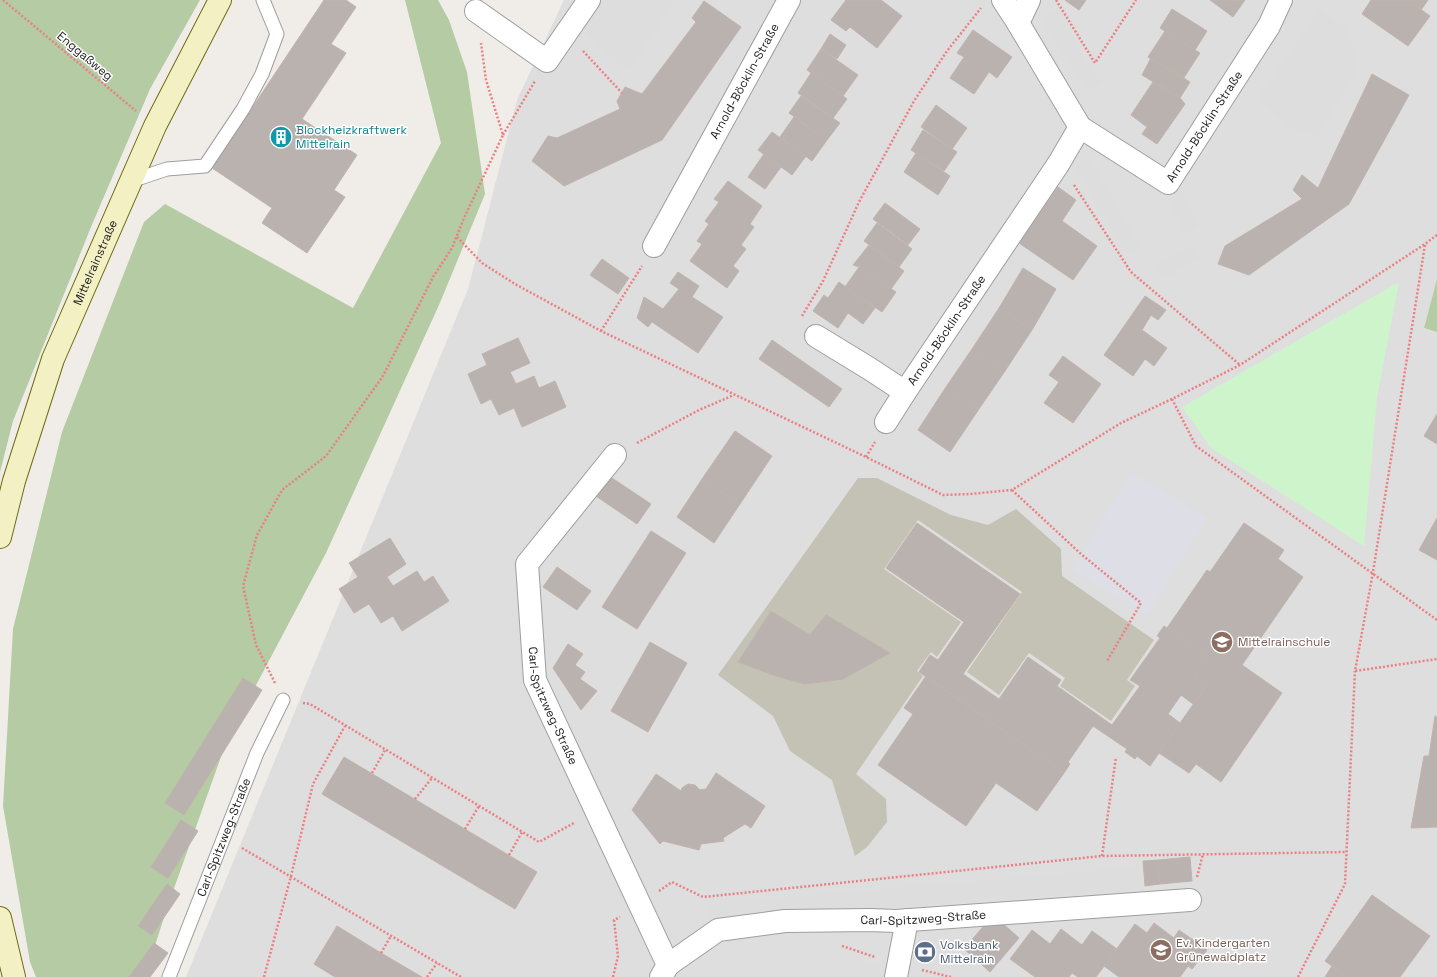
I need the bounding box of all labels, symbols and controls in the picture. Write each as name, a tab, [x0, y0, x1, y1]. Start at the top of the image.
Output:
street label: Arnold-Böcklin-Straße	[706, 21, 783, 142]
street label: Enggaßweg	[54, 28, 116, 84]
street label: Arnold-Böcklin-Straße	[1163, 68, 1246, 185]
place label: Blockheizkraftwerk Mittelrain	[296, 122, 408, 152]
building icon: Blockheizkraftwerk Mittelrain	[268, 124, 294, 150]
street label: Mittelrainstraße	[69, 217, 121, 308]
street label: Arnold-Böcklin-Straße	[904, 272, 989, 388]
school or university icon: Mittelrainschule	[1209, 629, 1235, 655]
place label: Mittelrainschule	[1238, 634, 1330, 650]
street label: Carl-Spitzweg-Straße	[525, 646, 581, 767]
street label: Carl-Spitzweg-Straße	[193, 776, 254, 899]
street label: Carl-Spitzweg-Straße	[860, 907, 987, 929]
place label: Ev. Kindergarten Grünewaldplatz	[1176, 935, 1270, 965]
place label: Volksbank Mittelrain	[940, 937, 999, 967]
school or university icon: Ev. Kindergarten Grünewaldplatz	[1148, 937, 1174, 963]
bank icon: Volksbank Mittelrain	[912, 939, 938, 965]

